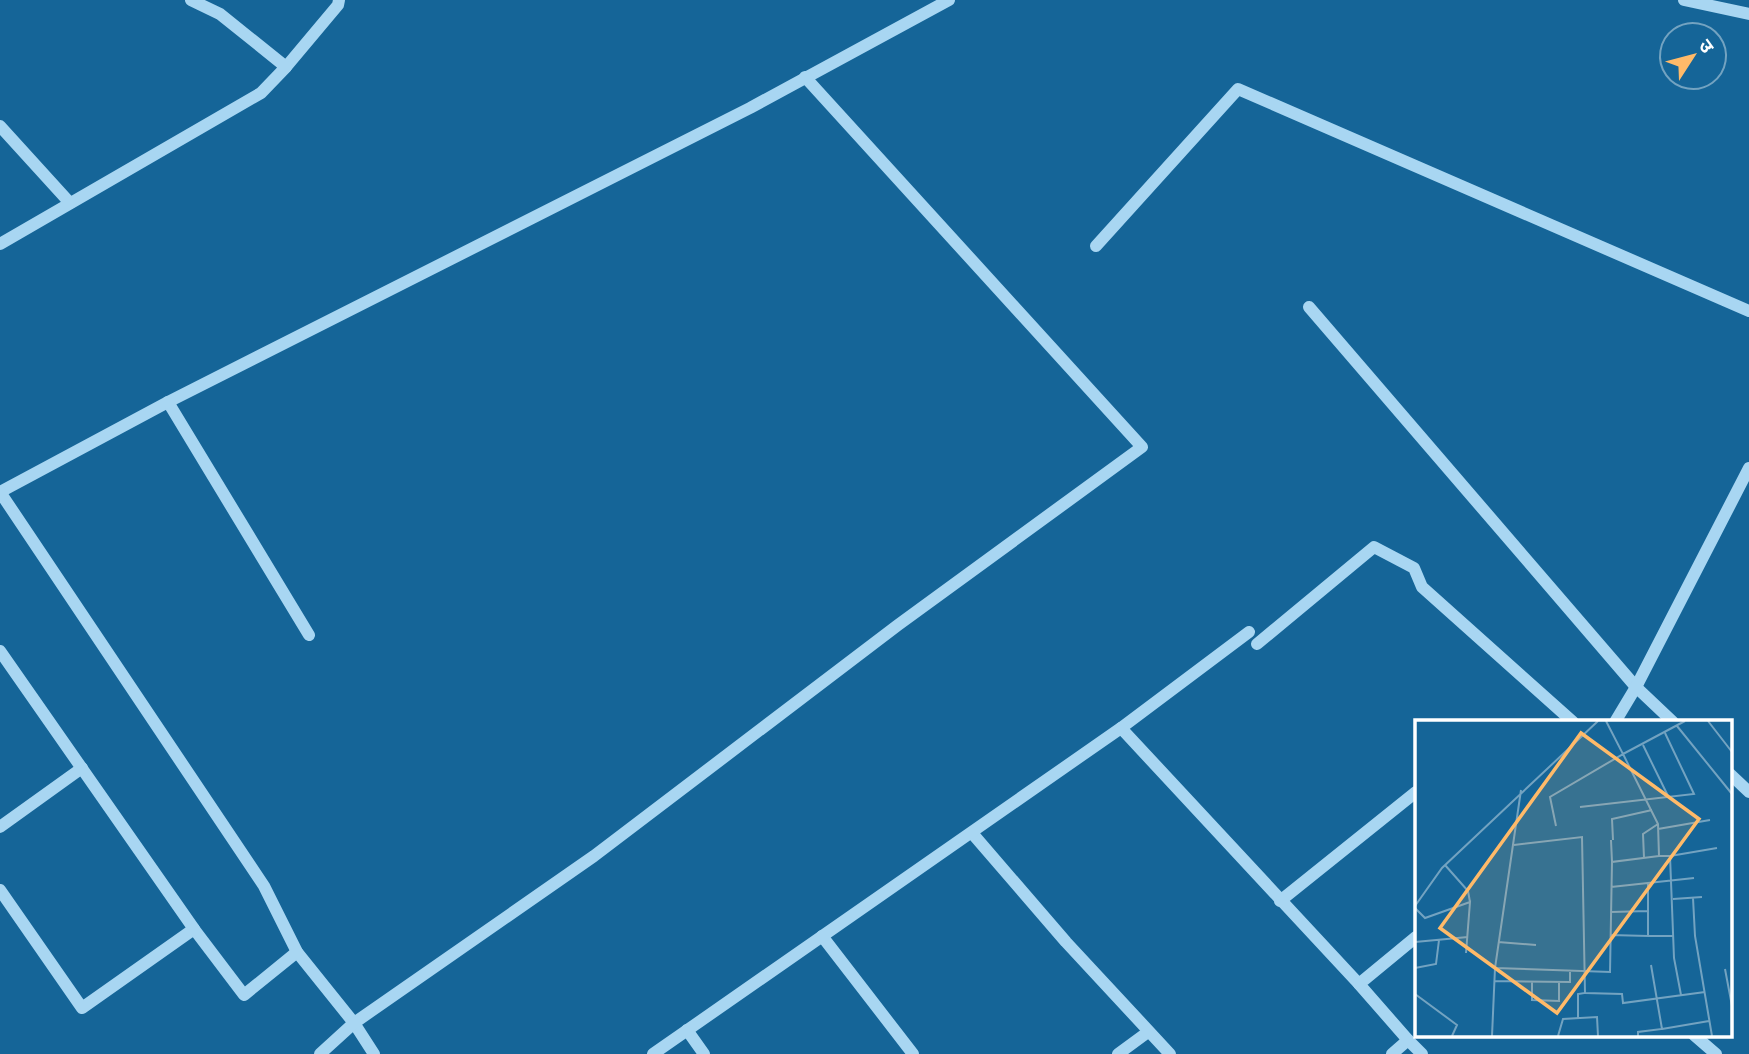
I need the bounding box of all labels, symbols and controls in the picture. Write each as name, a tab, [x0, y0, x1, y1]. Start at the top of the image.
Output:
north arrow	[1658, 21, 1728, 91]
text: उ	[1694, 35, 1719, 58]
inset map	[1415, 720, 1732, 1036]

